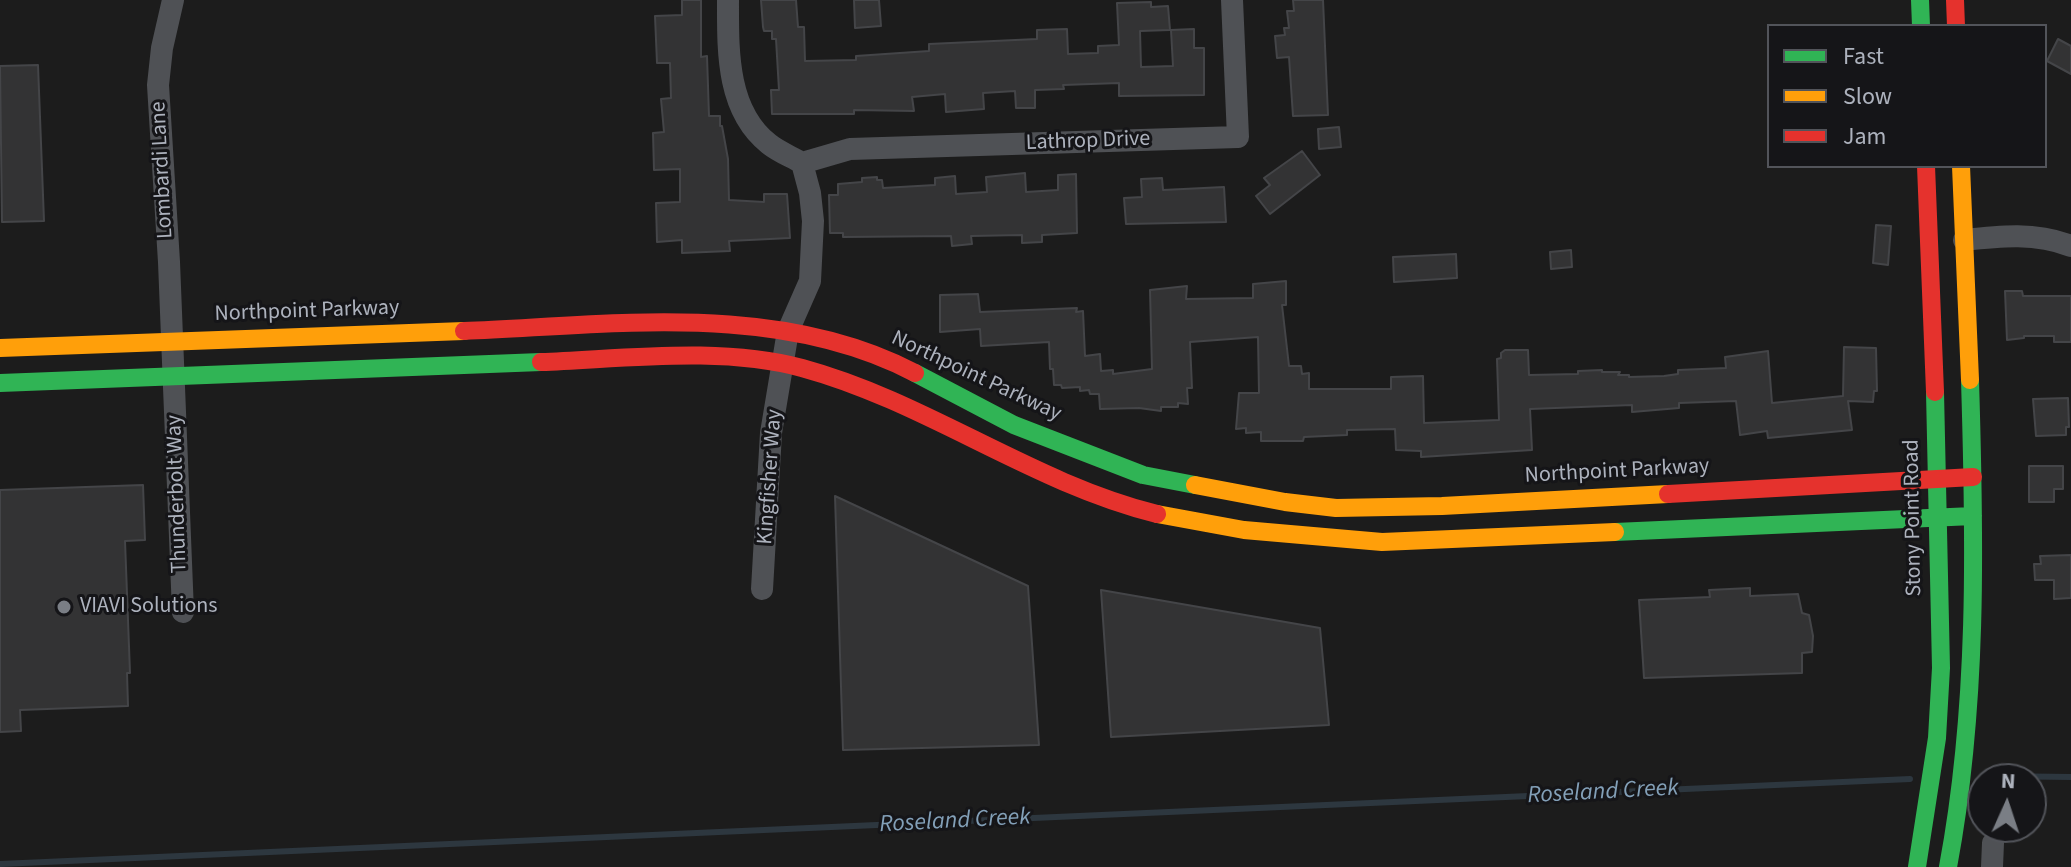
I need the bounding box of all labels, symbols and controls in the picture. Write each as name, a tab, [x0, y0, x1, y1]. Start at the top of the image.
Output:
legend	[1767, 24, 2047, 168]
text: Fast	[1843, 39, 1884, 74]
text: Slow	[1843, 79, 1892, 114]
street label: Lombardi Lane	[146, 101, 180, 239]
text: Jam	[1843, 119, 1887, 154]
street label: Lathrop Drive	[1025, 127, 1151, 157]
street label: Northpoint Parkway	[214, 296, 400, 328]
street label: Northpoint Parkway	[887, 326, 1065, 428]
street label: Kingfisher Way	[753, 408, 789, 546]
street label: Thunderbolt Way	[162, 414, 194, 574]
street label: Stony Point Road	[1899, 439, 1929, 597]
street label: Northpoint Parkway	[1524, 454, 1710, 490]
place label: VIAVI Solutions	[80, 594, 218, 620]
marker: VIAVI Solutions	[55, 598, 73, 616]
north arrow	[1967, 763, 2047, 843]
text: N	[2000, 765, 2016, 797]
water label: Roseland Creek	[1527, 775, 1679, 811]
water label: Roseland Creek	[879, 804, 1031, 840]

